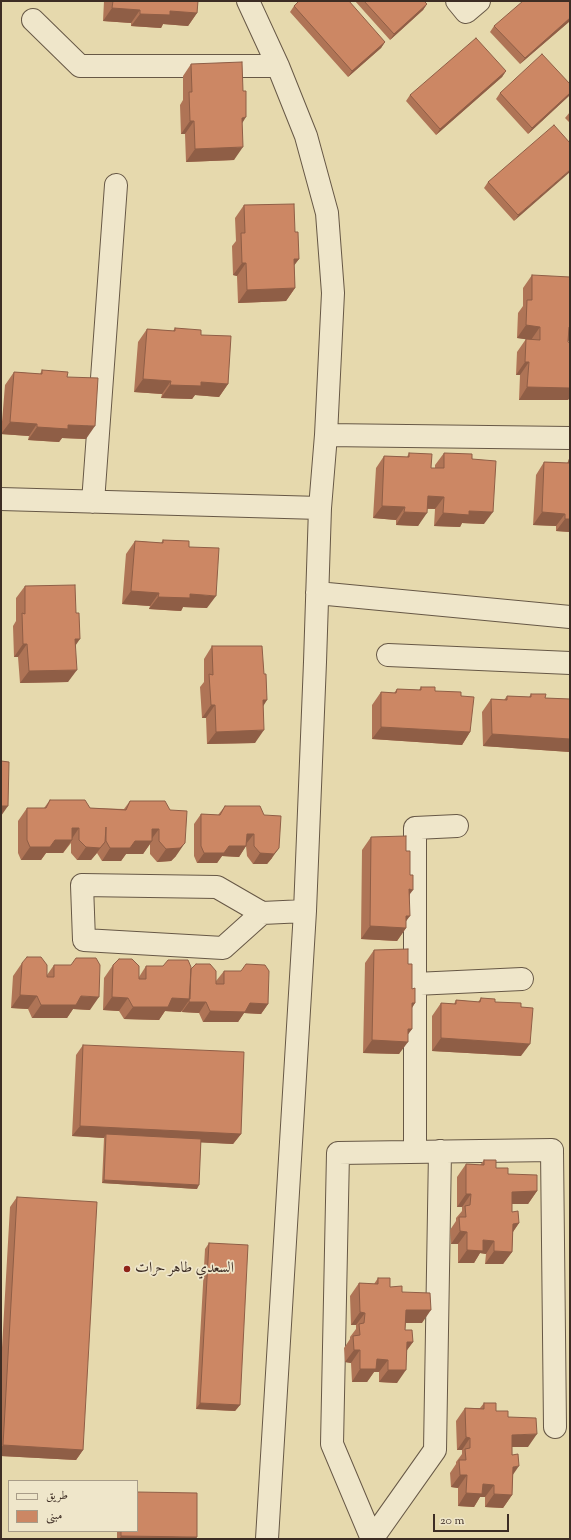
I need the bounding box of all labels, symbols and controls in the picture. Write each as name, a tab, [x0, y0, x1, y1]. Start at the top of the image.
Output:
place label: السعدي طاهر حرات	[135, 1260, 234, 1278]
marker: السعدي طاهر حرات	[122, 1264, 132, 1274]
legend	[8, 1480, 138, 1532]
text: طريق	[46, 1487, 68, 1505]
scale bar	[435, 1506, 511, 1532]
text: مبنى	[46, 1507, 62, 1525]
text: 20 m	[440, 1512, 464, 1530]

